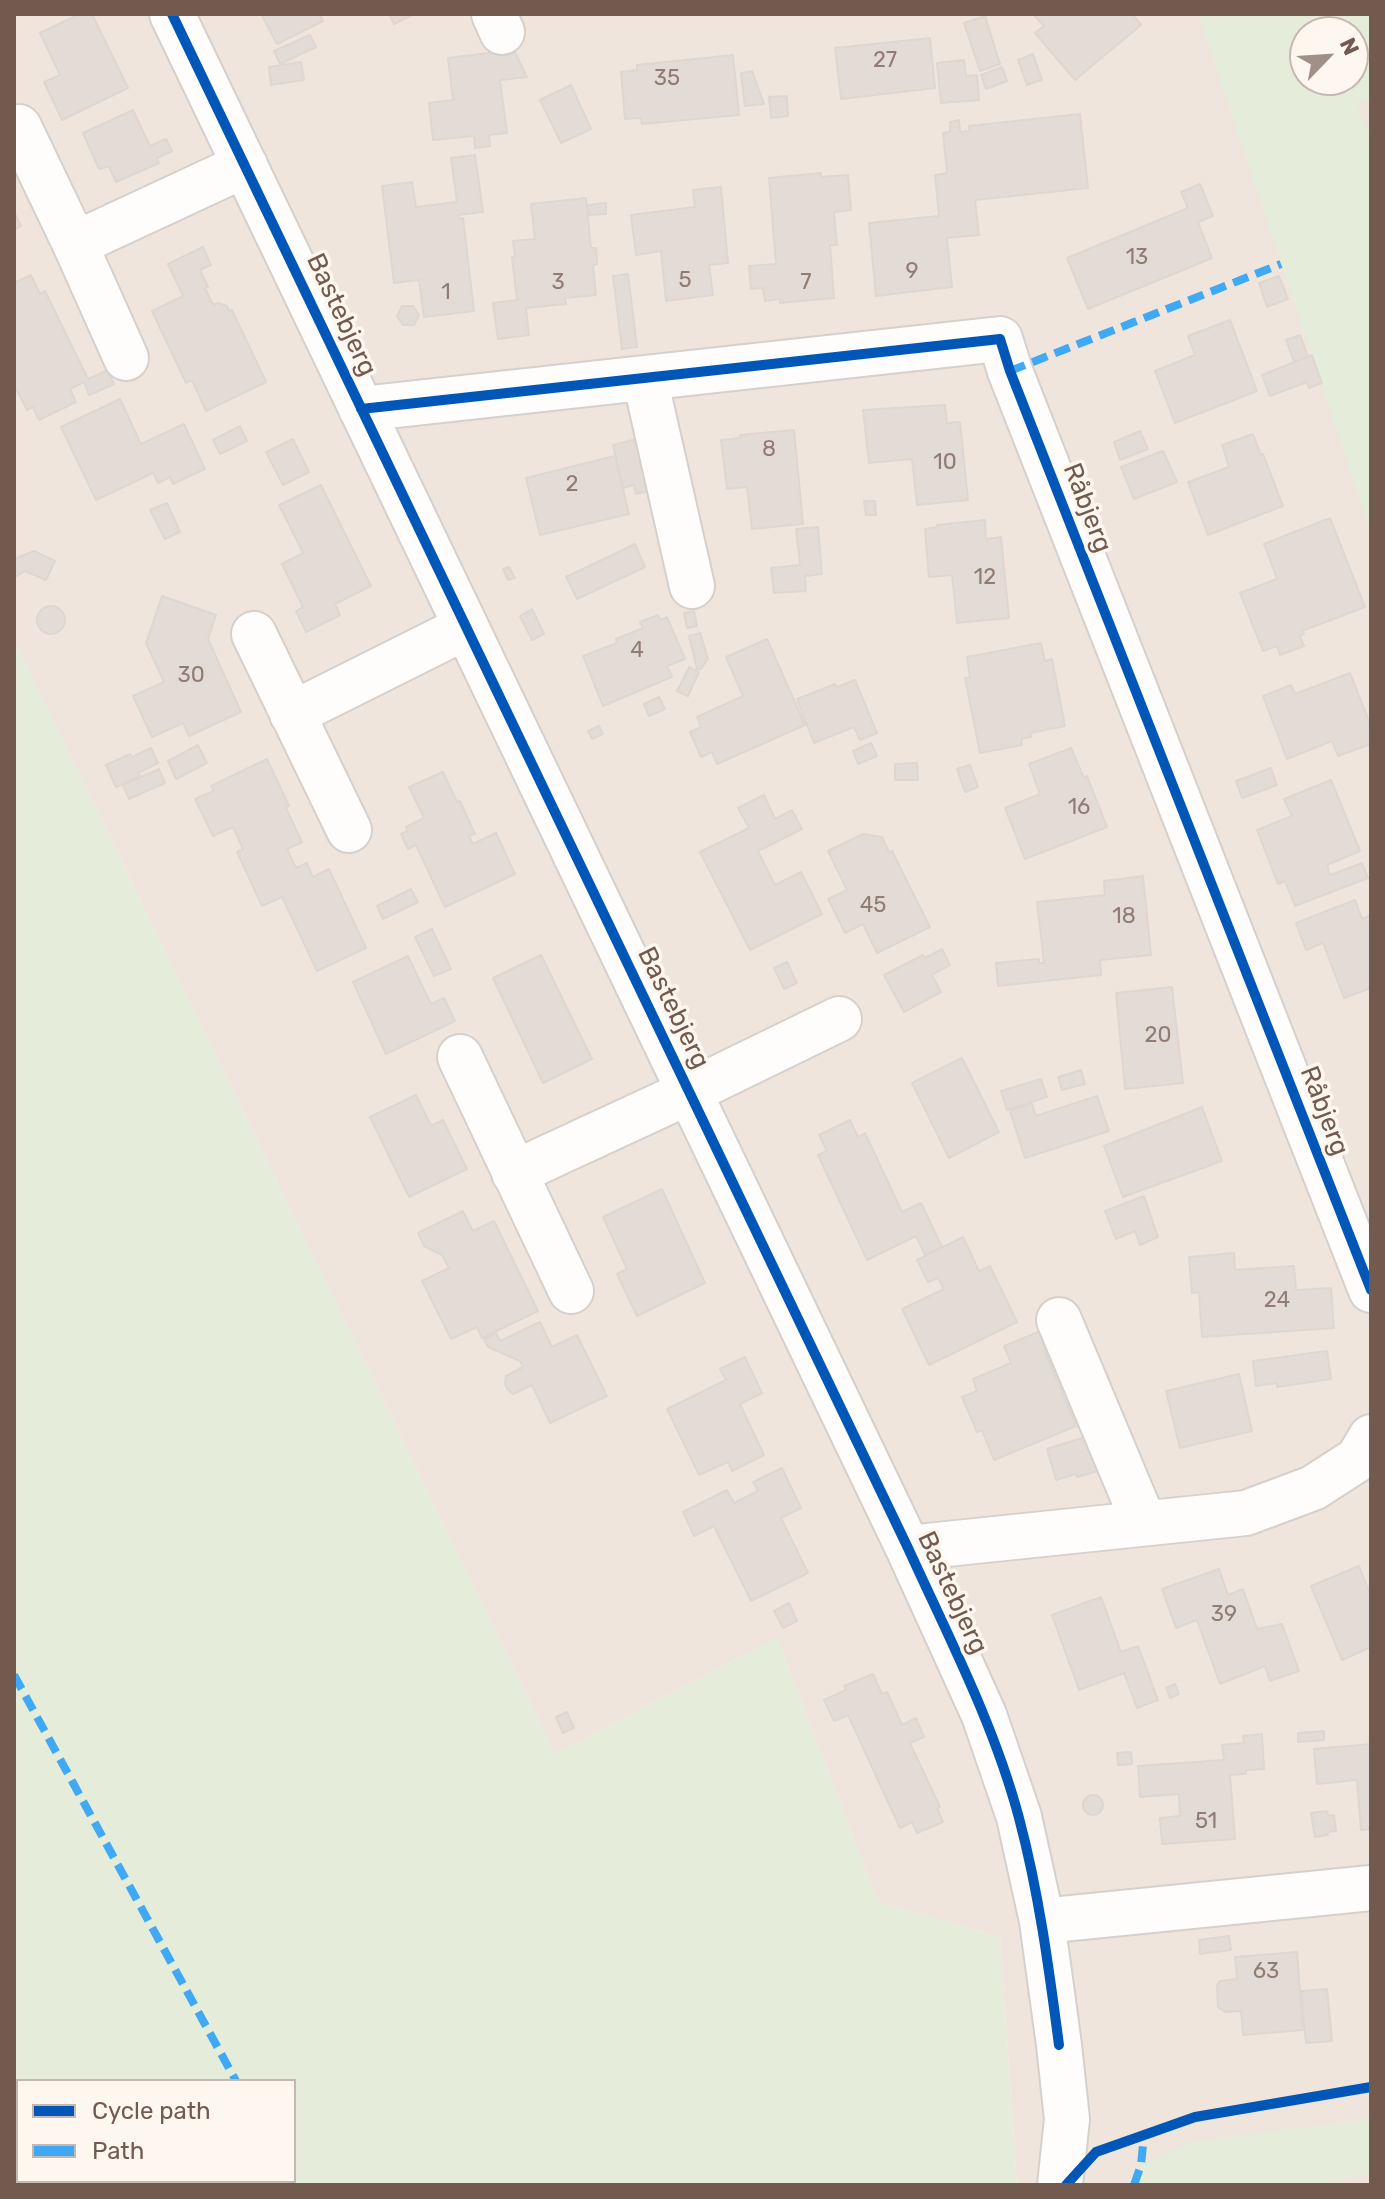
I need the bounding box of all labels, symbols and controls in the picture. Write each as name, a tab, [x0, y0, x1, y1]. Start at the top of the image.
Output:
north arrow	[1289, 16, 1369, 96]
text: N	[1334, 34, 1365, 59]
house number: 27	[873, 48, 897, 74]
house number: 35	[654, 66, 680, 92]
house number: 13	[1126, 245, 1148, 271]
street label: Bastebjerg	[299, 249, 383, 381]
house number: 9	[905, 259, 919, 285]
house number: 5	[678, 268, 692, 294]
house number: 3	[551, 270, 565, 296]
house number: 7	[800, 270, 812, 296]
house number: 1	[441, 280, 451, 306]
house number: 8	[762, 437, 776, 463]
house number: 10	[933, 450, 957, 476]
street label: Råbjerg	[1056, 459, 1118, 557]
house number: 2	[566, 472, 578, 498]
house number: 12	[974, 565, 996, 591]
house number: 4	[630, 638, 644, 664]
house number: 30	[177, 663, 205, 689]
house number: 16	[1068, 795, 1090, 821]
house number: 45	[860, 893, 886, 919]
house number: 18	[1112, 904, 1136, 930]
street label: Bastebjerg	[630, 942, 716, 1074]
house number: 20	[1145, 1023, 1171, 1049]
street label: Råbjerg	[1293, 1062, 1355, 1160]
house number: 24	[1264, 1288, 1290, 1314]
street label: Bastebjerg	[910, 1527, 994, 1659]
house number: 39	[1211, 1602, 1237, 1628]
house number: 51	[1195, 1809, 1217, 1835]
house number: 63	[1253, 1959, 1279, 1985]
legend	[16, 2079, 296, 2183]
text: Cycle path	[92, 2097, 211, 2125]
text: Path	[92, 2137, 144, 2165]

